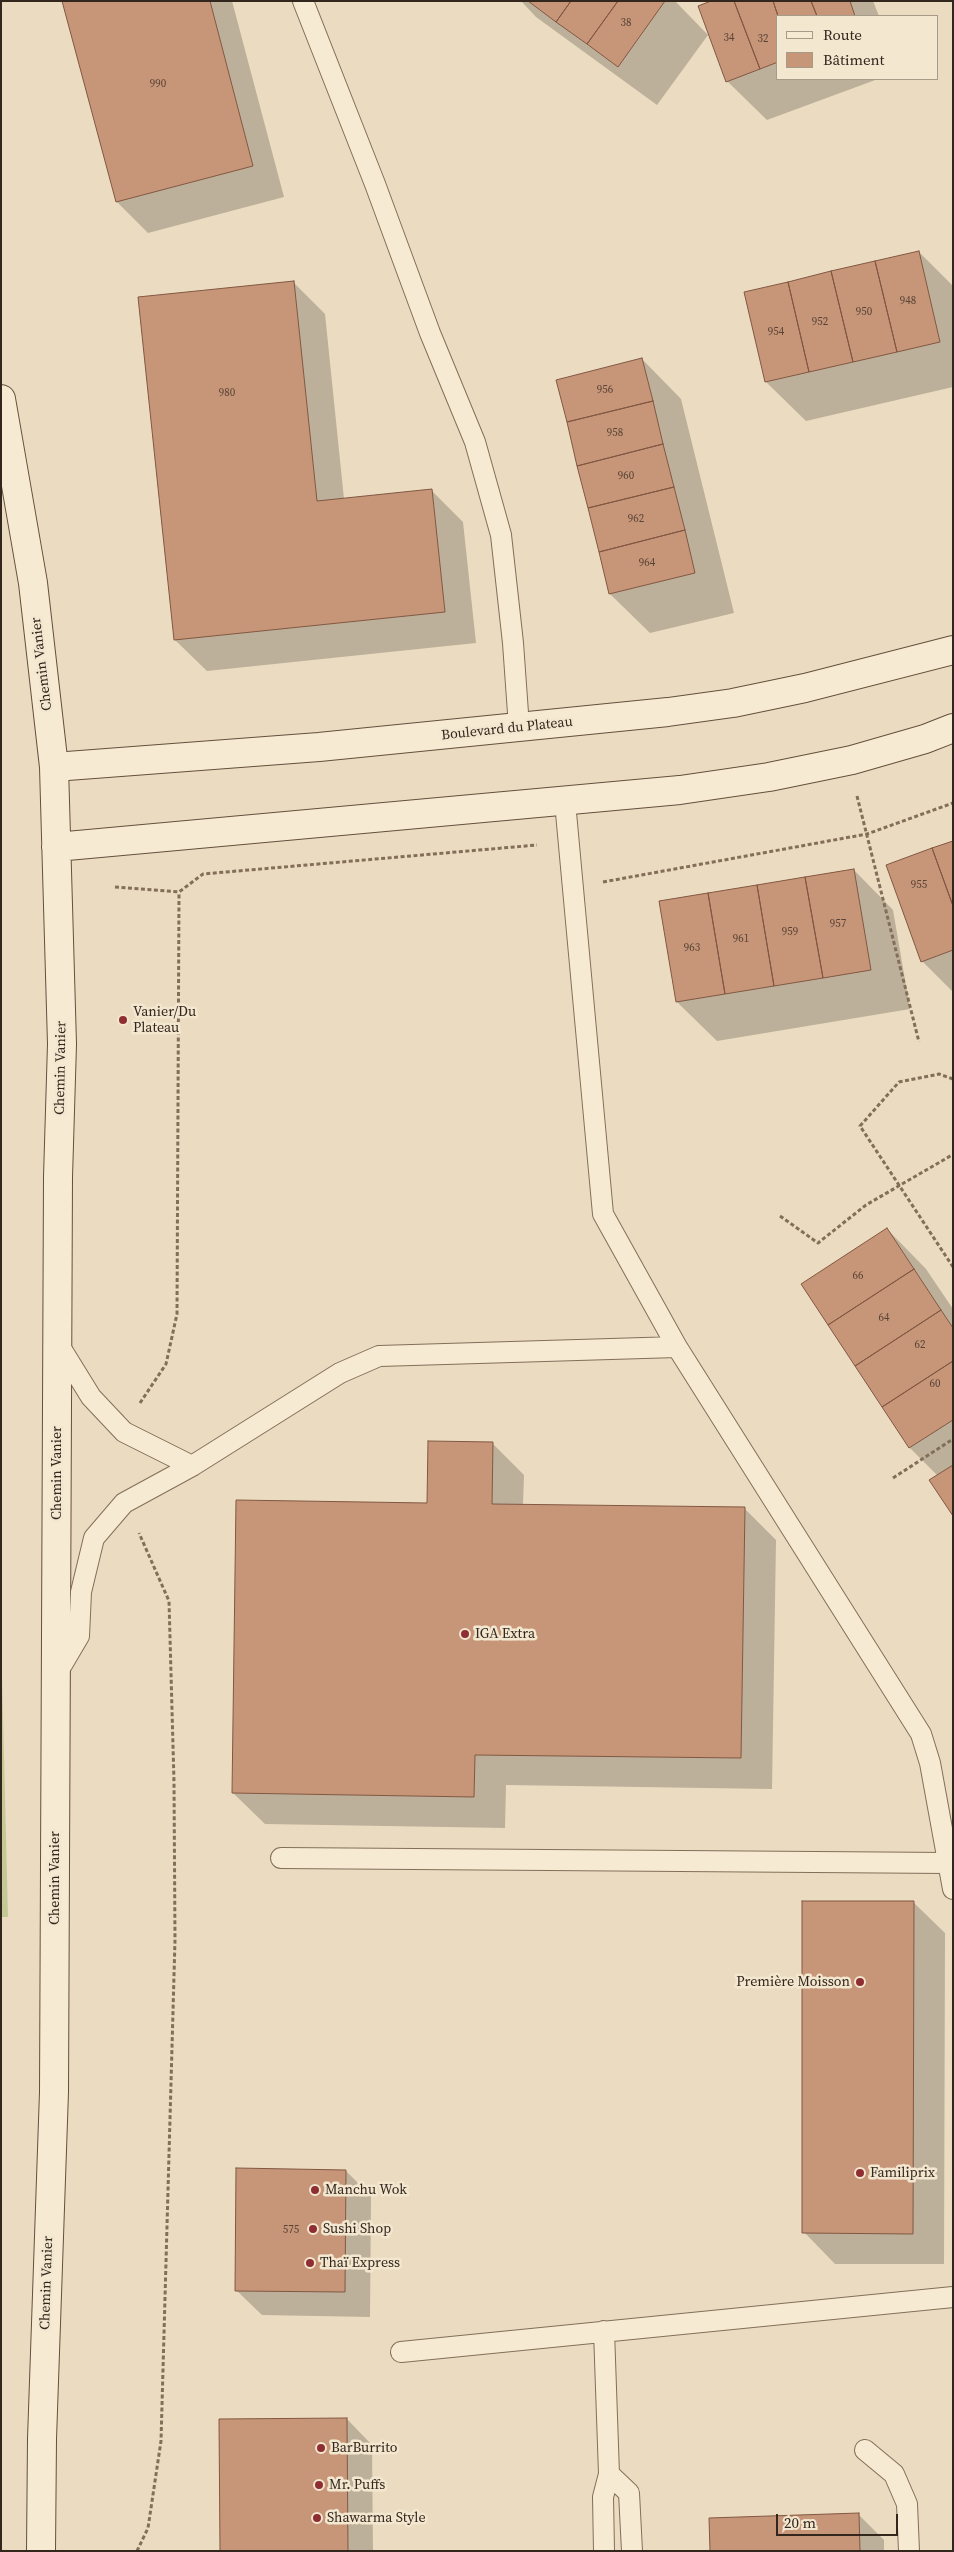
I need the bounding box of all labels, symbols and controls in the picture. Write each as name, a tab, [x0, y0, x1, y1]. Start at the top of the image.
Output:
legend	[776, 15, 939, 80]
house number: 38	[621, 16, 631, 30]
text: Route	[823, 24, 862, 45]
house number: 34	[724, 31, 734, 45]
house number: 32	[758, 32, 768, 46]
text: Bâtiment	[823, 49, 884, 70]
house number: 990	[150, 77, 166, 91]
house number: 948	[900, 294, 916, 308]
house number: 950	[856, 305, 872, 319]
house number: 952	[812, 315, 828, 329]
house number: 954	[768, 325, 784, 339]
house number: 956	[597, 383, 613, 397]
house number: 980	[219, 386, 235, 400]
house number: 958	[607, 426, 623, 440]
house number: 960	[618, 469, 634, 483]
house number: 962	[628, 512, 644, 526]
house number: 964	[639, 556, 655, 570]
street label: Chemin Vanier	[28, 616, 56, 712]
street label: Boulevard du Plateau	[440, 714, 574, 744]
house number: 955	[911, 878, 927, 892]
house number: 957	[830, 917, 846, 931]
house number: 959	[782, 925, 798, 939]
house number: 961	[733, 932, 749, 946]
house number: 963	[684, 941, 700, 955]
place label: Vanier/Du Plateau	[133, 1004, 196, 1036]
marker: Vanier/Du Plateau	[117, 1014, 129, 1026]
street label: Chemin Vanier	[52, 1021, 70, 1115]
house number: 66	[853, 1269, 863, 1283]
house number: 64	[879, 1311, 889, 1325]
house number: 62	[915, 1338, 925, 1352]
house number: 60	[930, 1377, 940, 1391]
street label: Chemin Vanier	[49, 1426, 65, 1520]
place label: IGA Extra	[475, 1626, 535, 1642]
marker: IGA Extra	[459, 1628, 471, 1640]
street label: Chemin Vanier	[47, 1831, 63, 1925]
place label: Première Moisson	[736, 1974, 850, 1990]
marker: Première Moisson	[854, 1976, 866, 1988]
place label: Familiprix	[870, 2165, 935, 2181]
marker: Familiprix	[854, 2167, 866, 2179]
place label: Manchu Wok	[325, 2182, 407, 2198]
marker: Manchu Wok	[309, 2184, 321, 2196]
place label: Sushi Shop	[323, 2221, 391, 2237]
house number: 575	[283, 2223, 299, 2237]
marker: Sushi Shop	[307, 2223, 319, 2235]
street label: Chemin Vanier	[37, 2236, 57, 2330]
place label: Thaï Express	[320, 2255, 400, 2271]
marker: Thaï Express	[304, 2257, 316, 2269]
place label: BarBurrito	[331, 2440, 397, 2456]
marker: BarBurrito	[315, 2442, 327, 2454]
place label: Mr. Puffs	[329, 2477, 385, 2493]
marker: Mr. Puffs	[313, 2479, 325, 2491]
scale bar	[779, 2504, 902, 2536]
place label: Shawarma Style	[327, 2510, 426, 2526]
marker: Shawarma Style	[311, 2512, 323, 2524]
text: 20 m	[784, 2512, 816, 2533]

